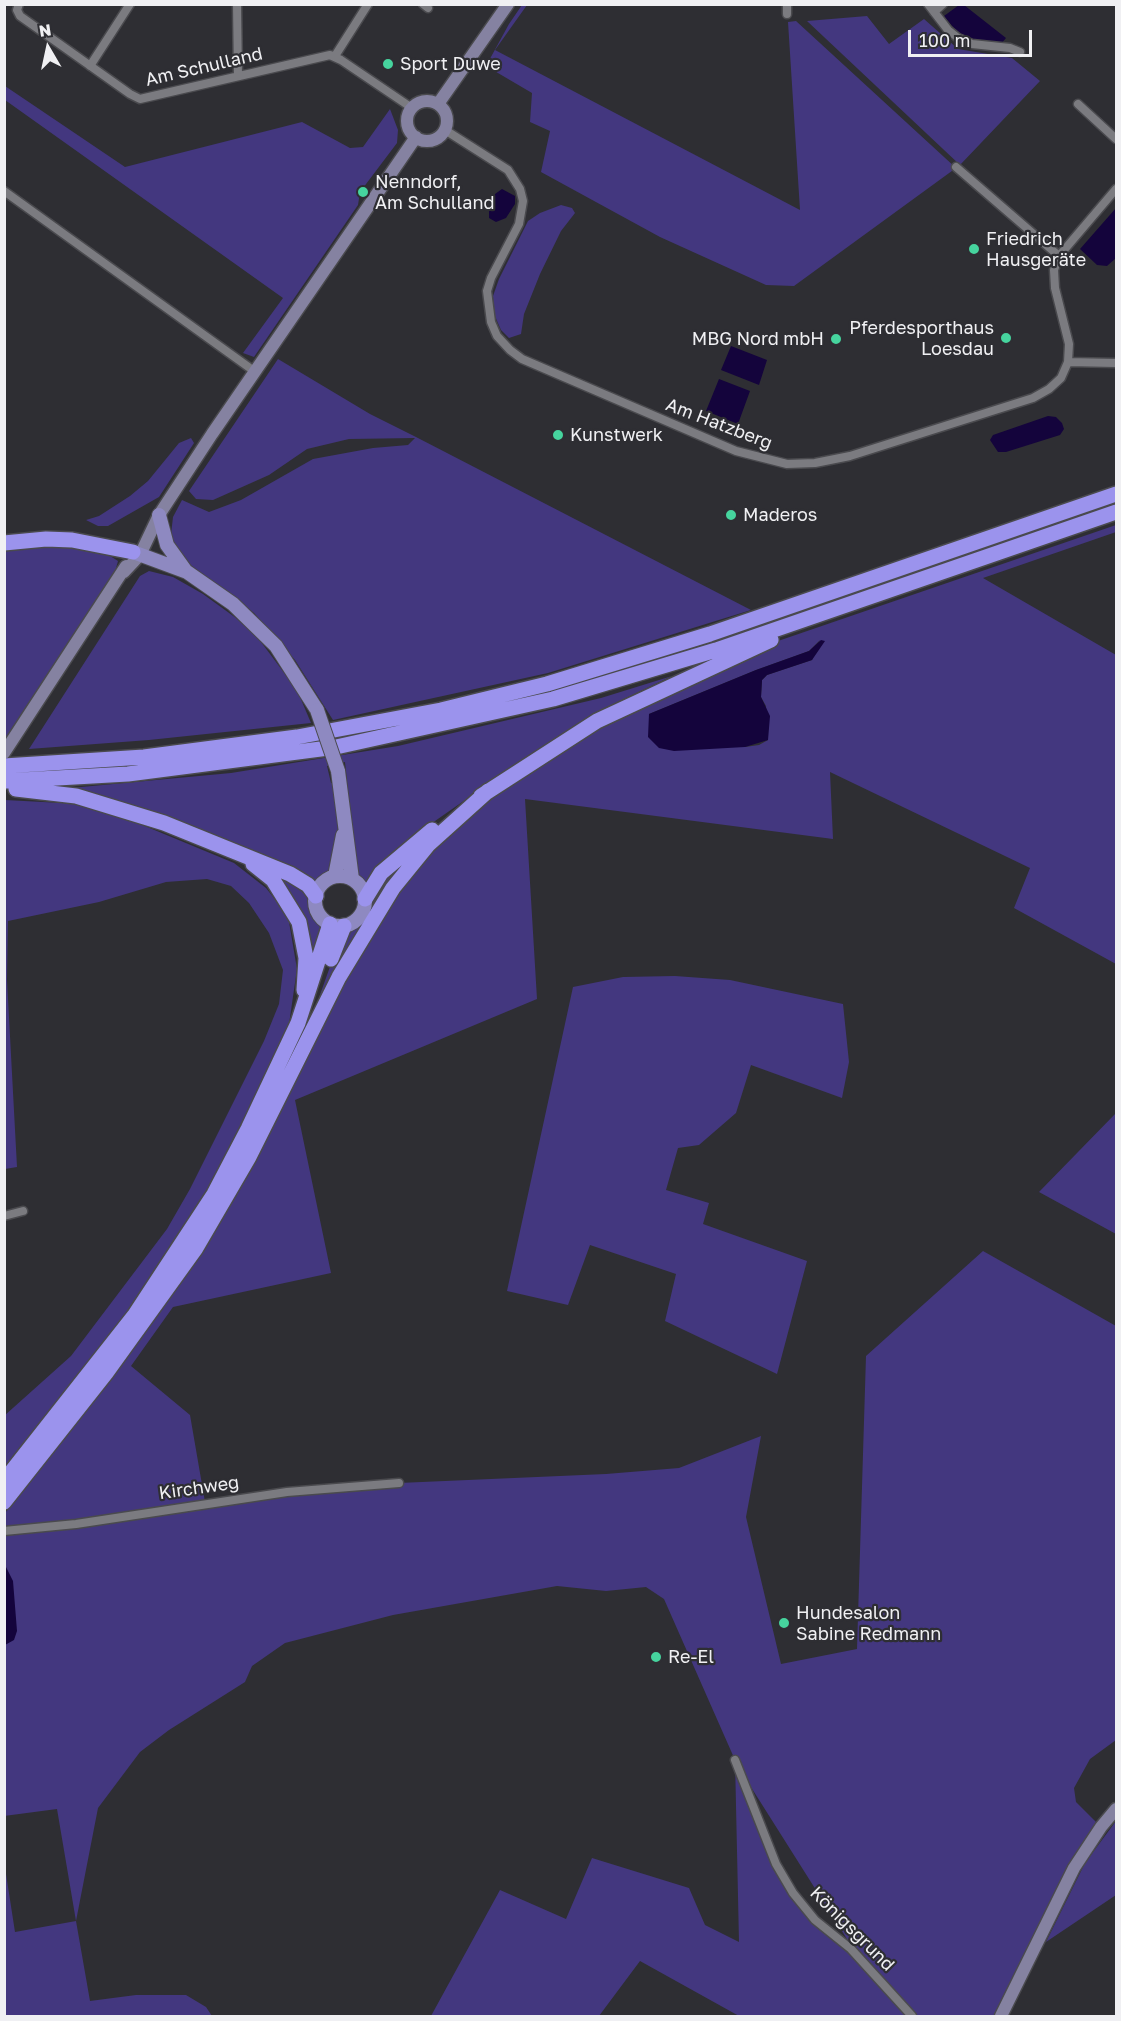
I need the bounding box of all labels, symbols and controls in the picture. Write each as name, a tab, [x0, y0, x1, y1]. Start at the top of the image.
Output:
north arrow	[18, 18, 78, 78]
scale bar	[911, 18, 1036, 56]
text: N	[38, 19, 53, 41]
text: 100 m	[919, 29, 970, 51]
street label: Am Schulland	[143, 43, 265, 91]
place label: Sport Duwe	[400, 53, 501, 75]
marker: Sport Duwe	[381, 57, 395, 71]
place label: Nenndorf, Am Schulland	[375, 171, 495, 213]
marker: Nenndorf, Am Schulland	[356, 185, 370, 199]
place label: Friedrich Hausgeräte	[986, 228, 1086, 270]
marker: Friedrich Hausgeräte	[967, 242, 981, 256]
place label: Pferdesporthaus Loesdau	[849, 317, 994, 360]
place label: MBG Nord mbH	[692, 328, 824, 350]
marker: Pferdesporthaus Loesdau	[999, 331, 1013, 345]
marker: MBG Nord mbH	[829, 332, 843, 346]
street label: Am Hatzberg	[663, 394, 775, 454]
place label: Kunstwerk	[570, 424, 663, 446]
marker: Kunstwerk	[551, 428, 565, 442]
place label: Maderos	[743, 504, 817, 526]
marker: Maderos	[724, 508, 738, 522]
street label: Kirchweg	[158, 1472, 240, 1504]
place label: Hundesalon Sabine Redmann	[796, 1602, 941, 1644]
marker: Hundesalon Sabine Redmann	[777, 1616, 791, 1630]
place label: Re-El	[668, 1646, 714, 1668]
marker: Re-El	[649, 1650, 663, 1664]
street label: Königsgrund	[805, 1882, 899, 1976]

